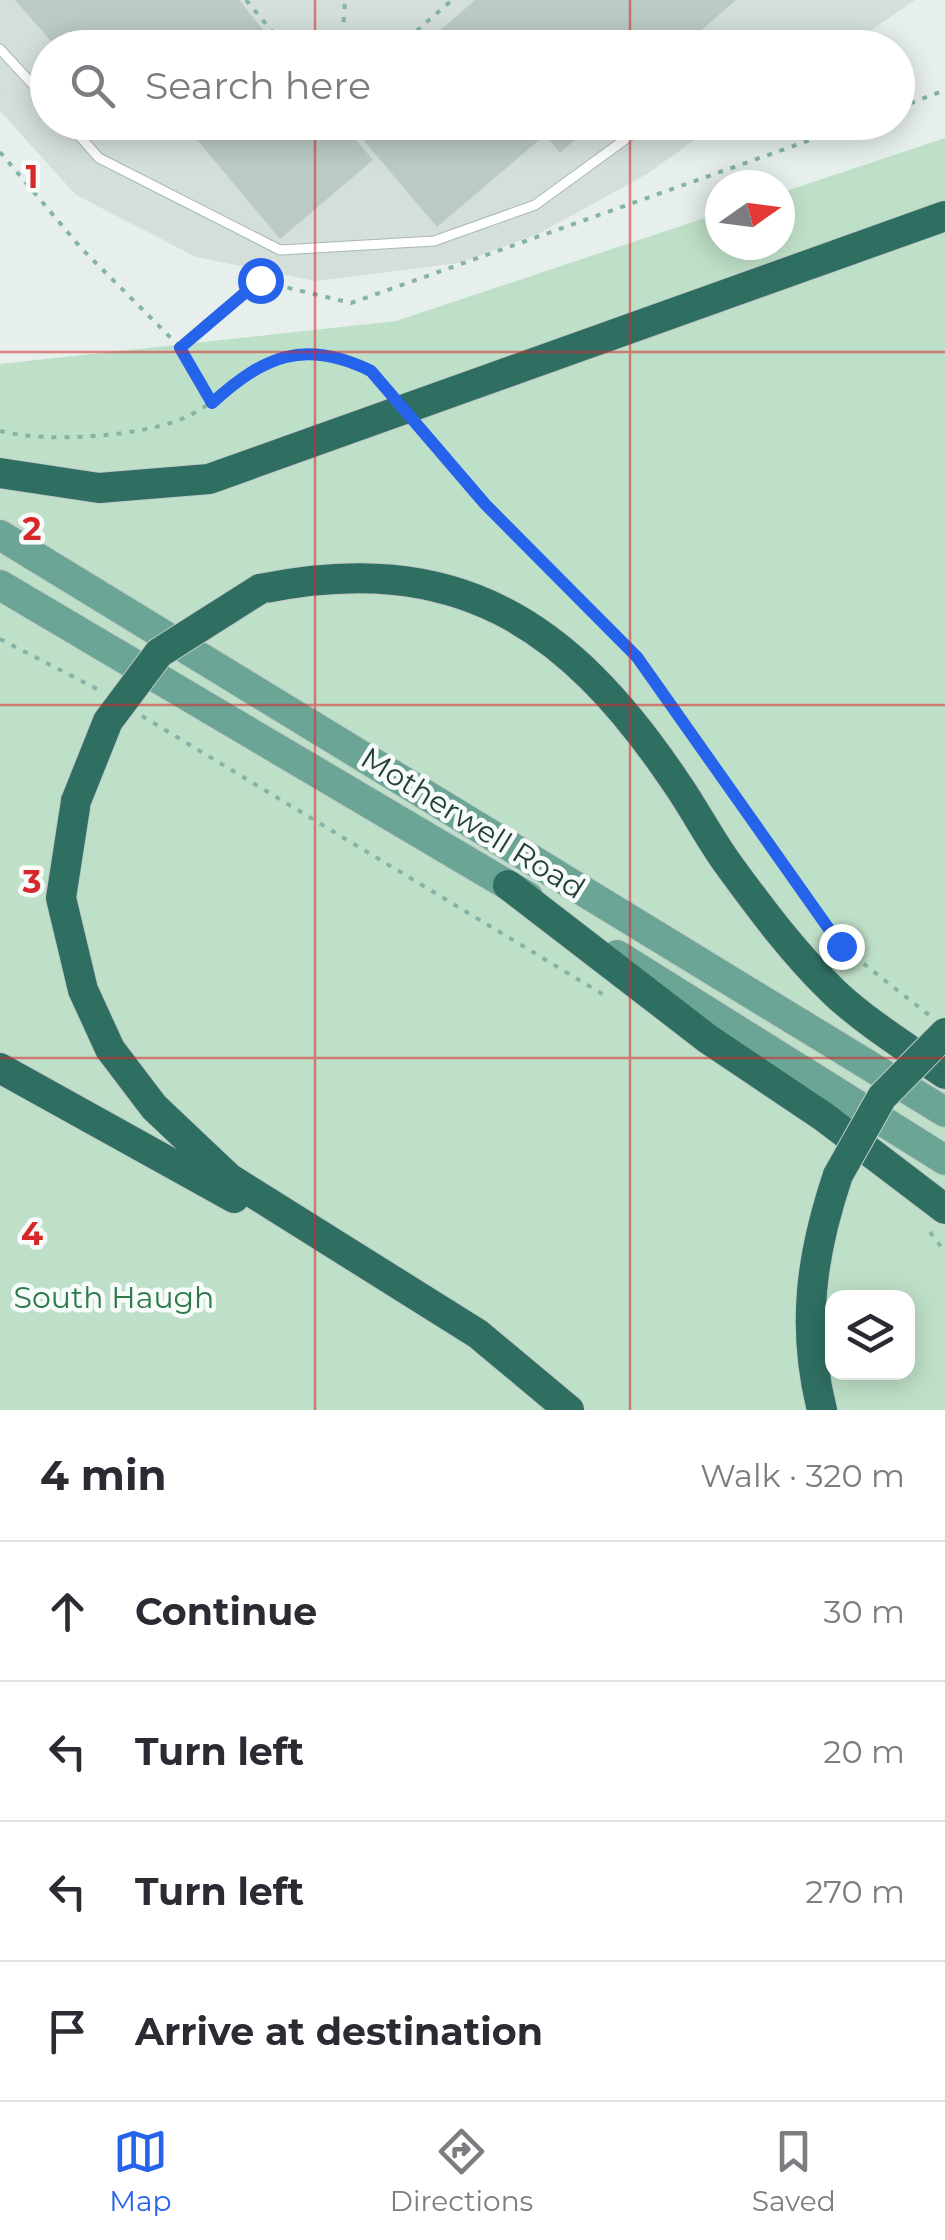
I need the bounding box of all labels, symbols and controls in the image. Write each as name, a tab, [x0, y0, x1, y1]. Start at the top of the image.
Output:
search box	[30, 30, 915, 140]
icon: search	[65, 58, 120, 113]
text: Search here	[145, 62, 371, 109]
text: 1	[26, 157, 38, 196]
north arrow	[705, 170, 795, 260]
route start	[238, 258, 284, 304]
text: 2	[23, 509, 41, 548]
street label: Motherwell Road	[354, 739, 592, 907]
text: 3	[22, 862, 41, 901]
route end	[819, 924, 865, 970]
text: 4	[21, 1214, 43, 1253]
park label: South Haugh	[14, 1279, 214, 1316]
map controls	[825, 1290, 915, 1380]
button: layers	[825, 1290, 915, 1380]
text: 4 min	[40, 1449, 167, 1501]
text: Walk · 320 m	[700, 1456, 905, 1495]
icon: ahead	[40, 1584, 95, 1639]
text: Continue	[135, 1588, 317, 1635]
text: 30 m	[823, 1592, 905, 1631]
icon: left	[40, 1724, 95, 1779]
text: Turn left	[135, 1728, 304, 1775]
text: 20 m	[823, 1732, 905, 1771]
icon: left	[40, 1864, 95, 1919]
text: Turn left	[135, 1868, 304, 1915]
text: 270 m	[805, 1872, 905, 1911]
icon: arrive	[40, 2004, 95, 2059]
text: Arrive at destination	[135, 2008, 543, 2055]
tab: Map	[109, 2124, 171, 2218]
tab: Directions	[390, 2124, 533, 2218]
tab: Saved	[752, 2124, 836, 2218]

